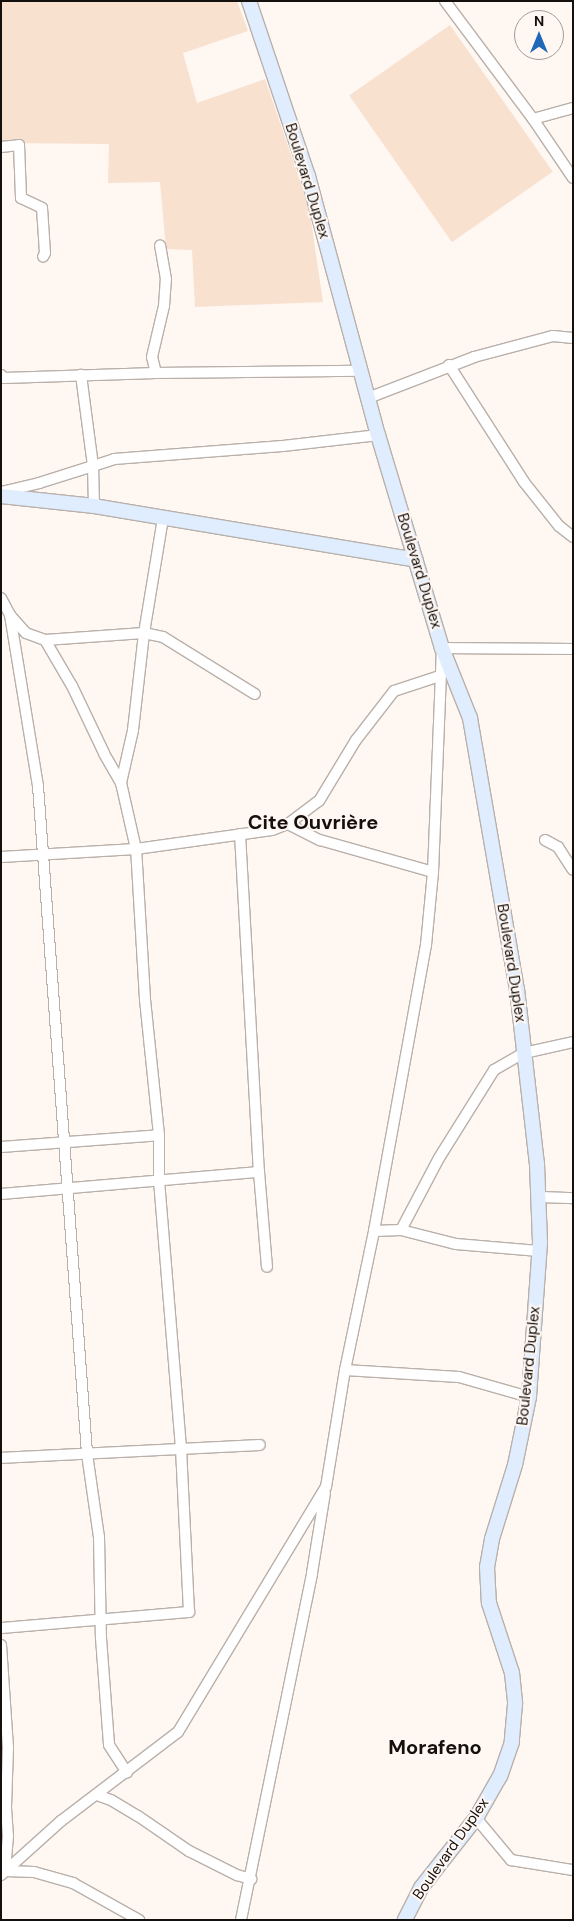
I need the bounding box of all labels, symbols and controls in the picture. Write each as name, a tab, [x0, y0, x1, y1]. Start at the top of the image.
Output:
north arrow	[514, 10, 564, 60]
text: N	[534, 12, 544, 30]
street label: Boulevard Duplex	[281, 121, 333, 241]
street label: Boulevard Duplex	[393, 511, 445, 631]
district label: Cite Ouvrière	[248, 810, 378, 834]
street label: Boulevard Duplex	[493, 902, 529, 1024]
street label: Boulevard Duplex	[514, 1306, 544, 1426]
district label: Morafeno	[388, 1735, 482, 1759]
street label: Boulevard Duplex	[409, 1795, 493, 1903]

